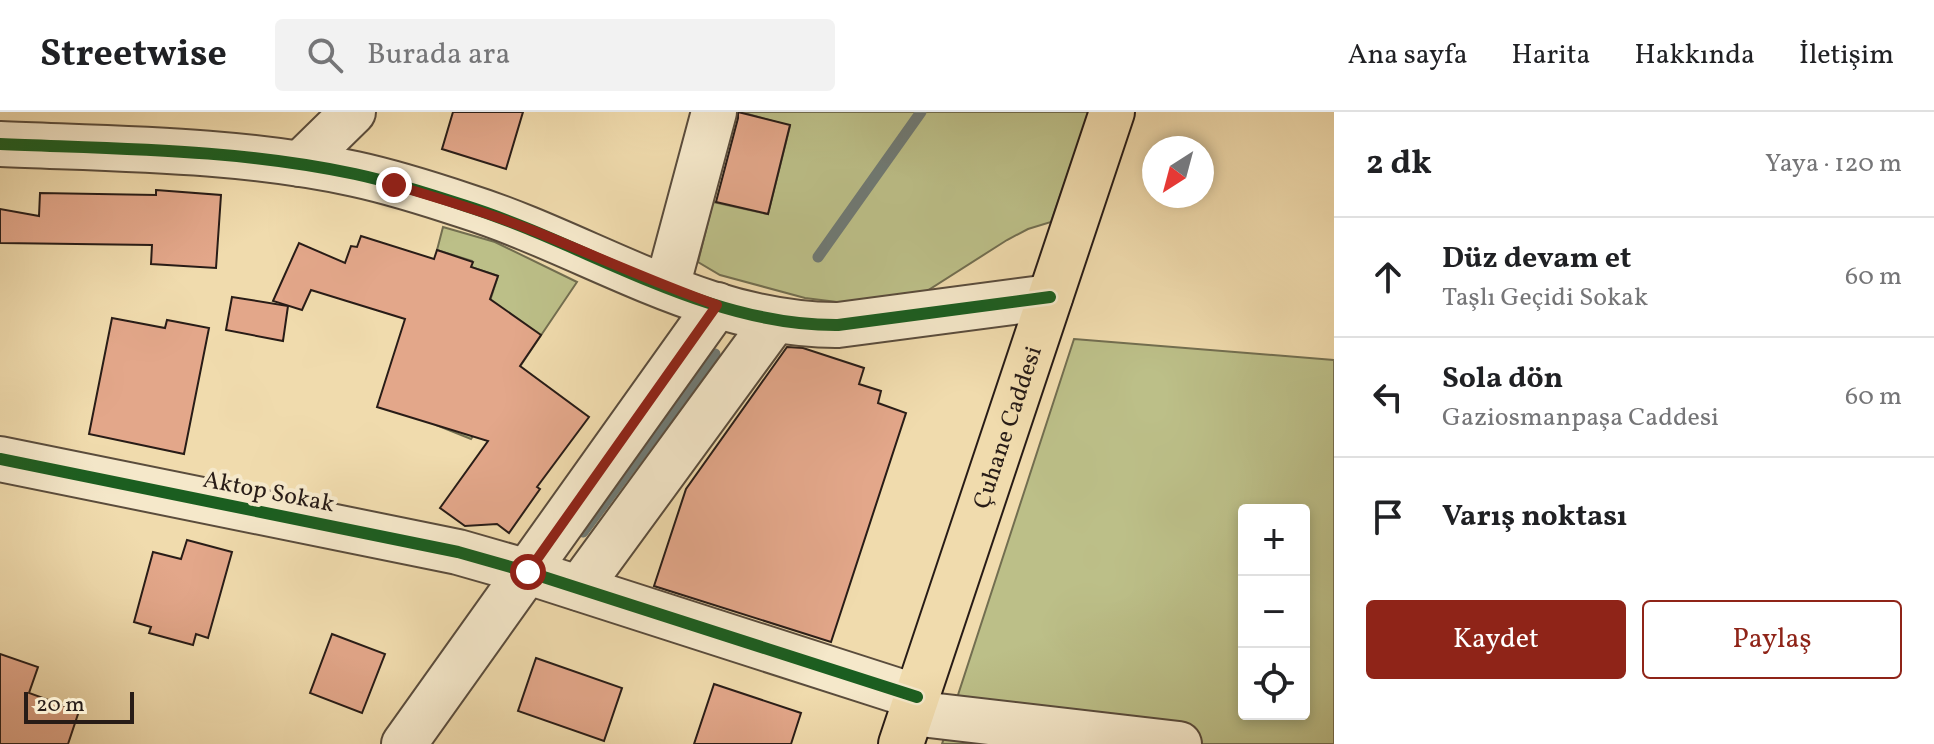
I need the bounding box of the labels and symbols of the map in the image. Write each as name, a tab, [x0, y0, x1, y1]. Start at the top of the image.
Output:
north arrow	[1142, 136, 1214, 208]
route end	[376, 167, 412, 203]
street label: Çuhane Caddesi	[966, 342, 1052, 514]
street label: Aktop Sokak	[200, 464, 337, 522]
route start	[510, 554, 546, 590]
scale bar	[24, 688, 134, 724]

